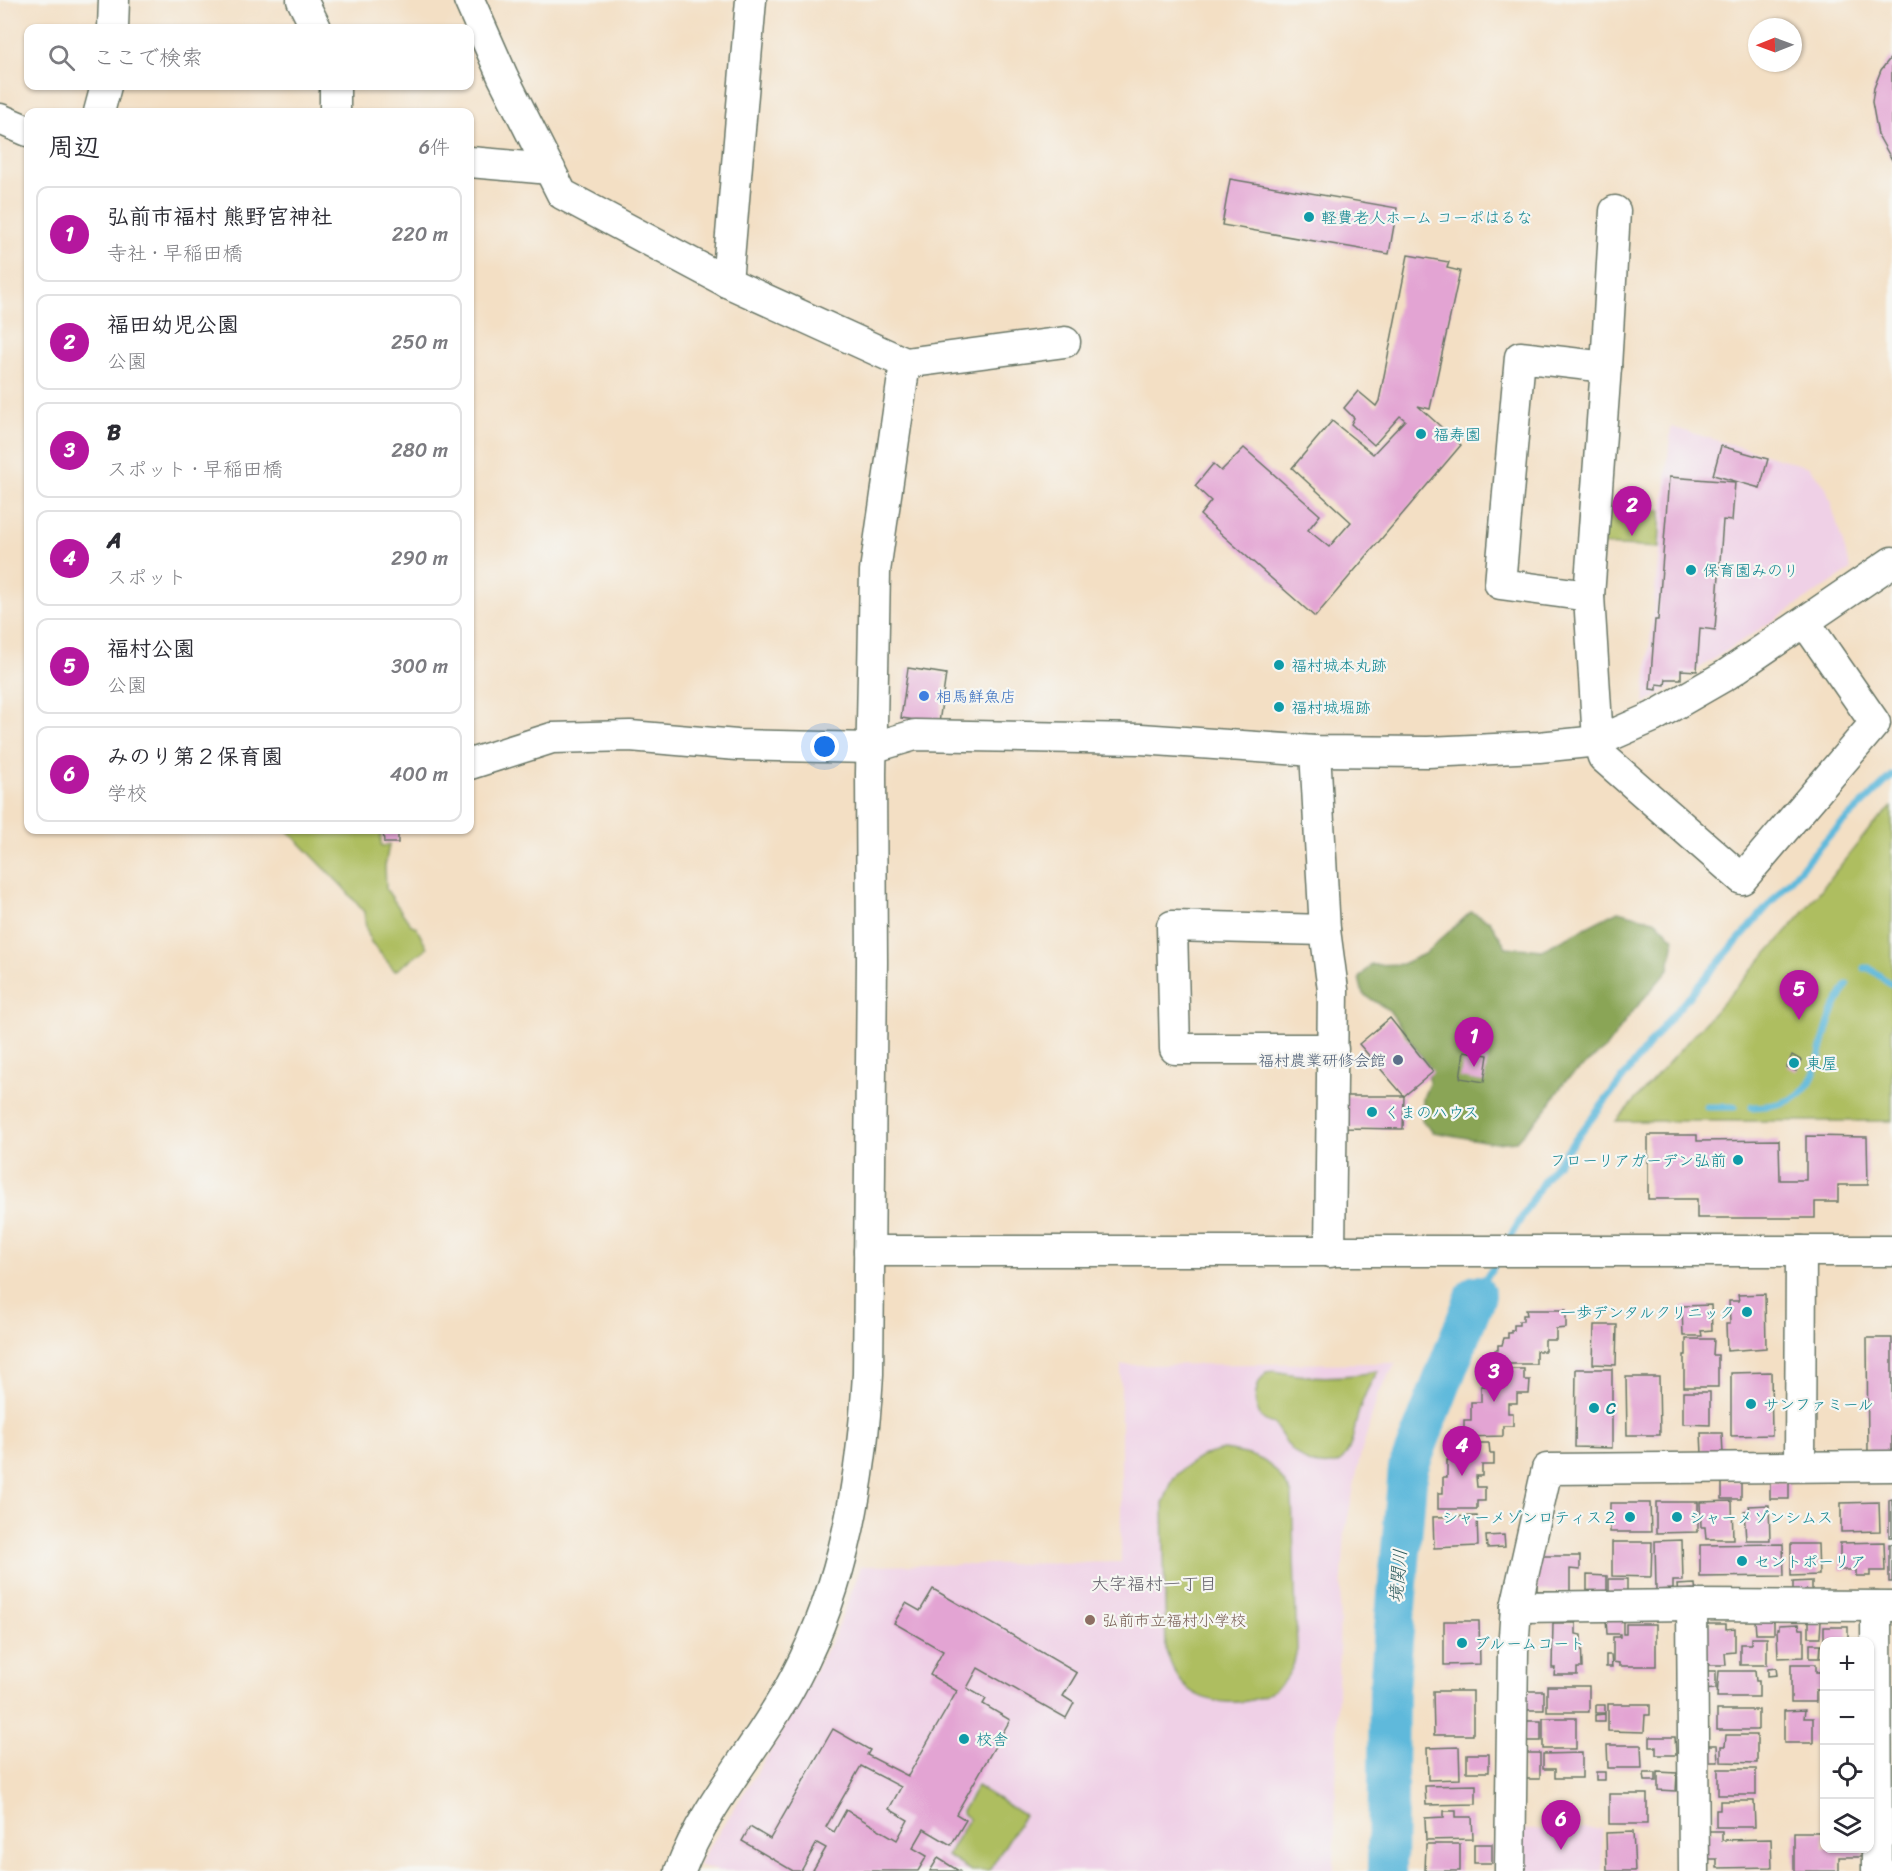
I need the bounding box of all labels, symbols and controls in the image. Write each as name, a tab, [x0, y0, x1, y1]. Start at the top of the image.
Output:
north arrow	[1748, 18, 1802, 72]
search box	[24, 24, 474, 90]
text: ここで検索	[93, 38, 203, 77]
icon: search	[45, 41, 78, 74]
text: 周辺	[48, 124, 100, 170]
text: 6件	[419, 130, 450, 165]
text: 弘前市福村 熊野宮神社	[107, 197, 333, 236]
place label: 軽費老人ホーム コーポはるな	[1321, 203, 1533, 232]
marker: 軽費老人ホーム コーポはるな	[1302, 210, 1316, 224]
text: 1	[65, 217, 74, 252]
text: 220 m	[392, 217, 448, 252]
text: 寺社 · 早稲田橋	[107, 236, 243, 271]
text: 福田幼児公園	[107, 305, 239, 344]
text: 2	[64, 325, 75, 360]
text: 250 m	[391, 325, 448, 360]
text: 公園	[107, 344, 147, 379]
text: B	[107, 413, 121, 452]
place label: 福寿園	[1433, 420, 1481, 449]
marker: 福寿園	[1414, 427, 1428, 441]
text: 3	[64, 433, 75, 468]
text: 280 m	[391, 433, 448, 468]
text: スポット · 早稲田橋	[107, 452, 283, 487]
pin: 2	[1612, 486, 1652, 536]
text: A	[107, 521, 121, 560]
text: 4	[63, 541, 76, 576]
text: 290 m	[391, 541, 448, 576]
place label: 保育園みのり	[1703, 556, 1799, 585]
text: スポット	[107, 560, 187, 595]
marker: 保育園みのり	[1684, 563, 1698, 577]
text: 福村公園	[107, 629, 195, 668]
text: 5	[63, 649, 76, 684]
text: 300 m	[391, 649, 448, 684]
place label: 福村城本丸跡	[1291, 651, 1387, 680]
marker: 福村城本丸跡	[1272, 658, 1286, 672]
text: 公園	[107, 668, 147, 703]
place label: 相馬鮮魚店	[936, 682, 1016, 711]
marker: 相馬鮮魚店	[917, 689, 931, 703]
place label: 福村城堀跡	[1291, 693, 1371, 722]
marker: 福村城堀跡	[1272, 700, 1286, 714]
your location	[810, 732, 839, 761]
text: みのり第２保育園	[107, 737, 283, 776]
text: 6	[64, 757, 75, 792]
text: 400 m	[390, 757, 448, 792]
text: 学校	[107, 776, 147, 811]
pin: 5	[1780, 970, 1818, 1020]
pin: 1	[1454, 1018, 1494, 1067]
place label: 福村農業研修会館	[1258, 1046, 1386, 1075]
place label: 東屋	[1806, 1049, 1838, 1078]
marker: 福村農業研修会館	[1391, 1053, 1405, 1067]
marker: 東屋	[1787, 1056, 1801, 1070]
place label: くまのハウス	[1384, 1098, 1479, 1127]
marker: くまのハウス	[1365, 1105, 1379, 1119]
place label: フローリアガーデン弘前	[1550, 1146, 1726, 1175]
marker: フローリアガーデン弘前	[1731, 1153, 1745, 1167]
place label: 一歩デンタルクリニック	[1560, 1298, 1735, 1327]
marker: 一歩デンタルクリニック	[1740, 1305, 1754, 1319]
pin: 3	[1474, 1352, 1514, 1402]
place label: サンファミール	[1763, 1390, 1874, 1419]
place label: C	[1606, 1394, 1616, 1423]
marker: サンファミール	[1744, 1397, 1758, 1411]
marker: C	[1587, 1401, 1601, 1415]
pin: 4	[1442, 1426, 1482, 1476]
place label: シャーメゾンロティス２	[1442, 1503, 1618, 1532]
place label: シャーメゾンシムス	[1689, 1503, 1833, 1532]
marker: シャーメゾンロティス２	[1623, 1510, 1637, 1524]
marker: シャーメゾンシムス	[1670, 1510, 1684, 1524]
place label: セントポーリア	[1754, 1547, 1866, 1576]
water label: 境関川	[1380, 1548, 1416, 1604]
marker: セントポーリア	[1735, 1554, 1749, 1568]
district label: 大字福村一丁目	[1091, 1568, 1217, 1600]
place label: 弘前市立福村小学校	[1102, 1606, 1246, 1635]
marker: 弘前市立福村小学校	[1083, 1613, 1097, 1627]
place label: ブルームコート	[1474, 1629, 1585, 1658]
marker: ブルームコート	[1455, 1636, 1469, 1650]
map controls	[1820, 1637, 1874, 1853]
button: +	[1820, 1637, 1874, 1691]
button: −	[1820, 1691, 1874, 1745]
place label: 校舎	[976, 1725, 1008, 1754]
marker: 校舎	[957, 1732, 971, 1746]
button: locate	[1820, 1745, 1874, 1799]
button: layers	[1820, 1799, 1874, 1853]
pin: 6	[1542, 1800, 1580, 1850]

